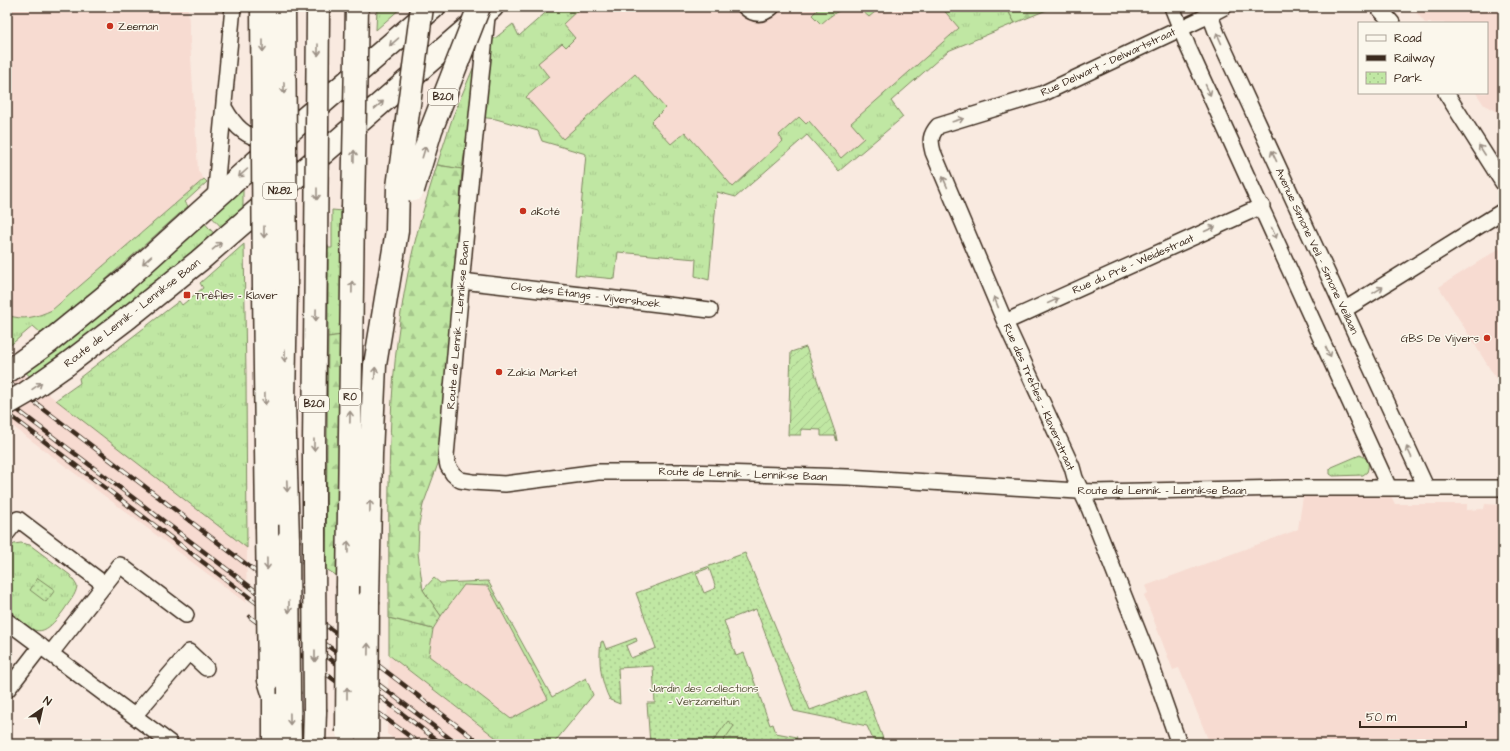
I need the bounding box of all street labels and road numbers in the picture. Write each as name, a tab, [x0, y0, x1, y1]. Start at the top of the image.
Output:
street label: Rue Delwart - Delwartstraat	[1038, 24, 1178, 100]
road number: B201	[428, 89, 458, 105]
street label: Avenue Simone Veil - Simone Veillaan	[1272, 165, 1362, 337]
road number: N282	[263, 183, 297, 199]
street label: Rue du Pré - Weidestraat	[1070, 230, 1197, 298]
street label: Route de Lennik - Lennikse Baan	[443, 240, 473, 410]
street label: Route de Lennik - Lennikse Baan	[61, 255, 204, 371]
street label: Clos des Étangs - Vijvershoek	[510, 278, 662, 313]
street label: Rue des Trèfles - Klaverstraat	[1000, 321, 1079, 473]
road number: R0	[339, 389, 361, 405]
road number: B201	[299, 396, 329, 412]
street label: Route de Lennik - Lennikse Baan	[658, 464, 828, 484]
street label: Route de Lennik - Lennikse Baan	[1077, 483, 1247, 498]

